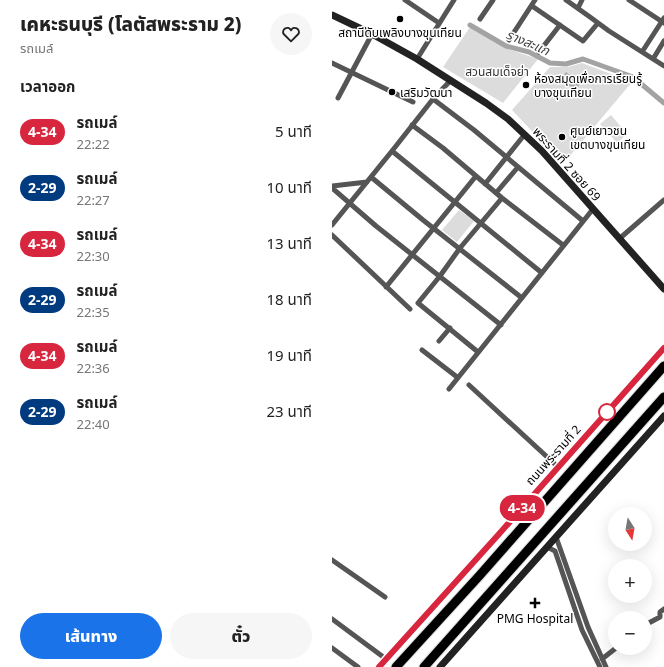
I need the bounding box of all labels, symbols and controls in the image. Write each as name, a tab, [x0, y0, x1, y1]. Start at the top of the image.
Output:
text: เคหะธนบุรี (โลตัสพระราม 2)	[20, 11, 241, 37]
button: heart	[270, 13, 312, 55]
marker: สถานีดับเพลิงบางขุนเทียน	[395, 14, 405, 24]
place label: สถานีดับเพลิงบางขุนเทียน	[338, 24, 462, 41]
water label: รางสะแก	[503, 25, 554, 60]
text: รถเมล์	[20, 39, 53, 57]
park label: สวนสมเด็จย่า	[465, 63, 529, 80]
place label: ห้องสมุดเพื่อการเรียนรู้ บางขุนเทียน	[534, 70, 643, 101]
text: เวลาออก	[20, 76, 75, 96]
marker: ห้องสมุดเพื่อการเรียนรู้ บางขุนเทียน	[521, 80, 531, 90]
place label: เสริมวัฒนา	[400, 84, 452, 101]
marker: เสริมวัฒนา	[387, 87, 397, 97]
text: รถเมล์	[77, 112, 117, 132]
text: 5 นาที	[275, 121, 312, 141]
text: 4-34	[28, 122, 57, 141]
place label: ศูนย์เยาวชน เขตบางขุนเทียน	[570, 122, 645, 153]
street label: พระรามที่ 2 ซอย 69	[529, 123, 605, 205]
marker: ศูนย์เยาวชน เขตบางขุนเทียน	[557, 132, 567, 142]
text: 22:22	[77, 135, 110, 153]
text: รถเมล์	[77, 168, 117, 188]
text: 10 นาที	[267, 177, 312, 197]
text: 2-29	[28, 178, 57, 197]
text: 22:27	[77, 191, 110, 209]
text: รถเมล์	[77, 224, 117, 244]
text: 13 นาที	[267, 233, 312, 253]
text: 4-34	[28, 234, 57, 253]
text: 22:30	[77, 247, 110, 265]
text: รถเมล์	[77, 280, 117, 300]
text: 18 นาที	[267, 289, 312, 309]
text: 2-29	[28, 290, 57, 309]
text: 22:35	[77, 303, 110, 321]
text: รถเมล์	[77, 336, 117, 356]
text: 19 นาที	[267, 345, 312, 365]
text: 4-34	[28, 346, 57, 365]
text: 22:36	[77, 359, 110, 377]
text: รถเมล์	[77, 392, 117, 412]
text: 23 นาที	[267, 401, 312, 421]
text: 2-29	[28, 402, 57, 421]
unlabelled marker	[598, 403, 616, 421]
text: 22:40	[77, 415, 110, 433]
street label: ถนนพระรามที่ 2	[521, 421, 585, 489]
line badge: 4-34	[494, 495, 550, 521]
text: 4-34	[508, 498, 536, 517]
north arrow	[608, 507, 652, 551]
map controls	[608, 507, 652, 655]
button: +	[608, 559, 652, 603]
marker: PMG Hospital	[529, 597, 541, 609]
place label: PMG Hospital	[497, 610, 573, 627]
button: −	[608, 611, 652, 655]
button: เส้นทาง	[20, 613, 162, 659]
button: ตั๋ว	[170, 613, 312, 659]

